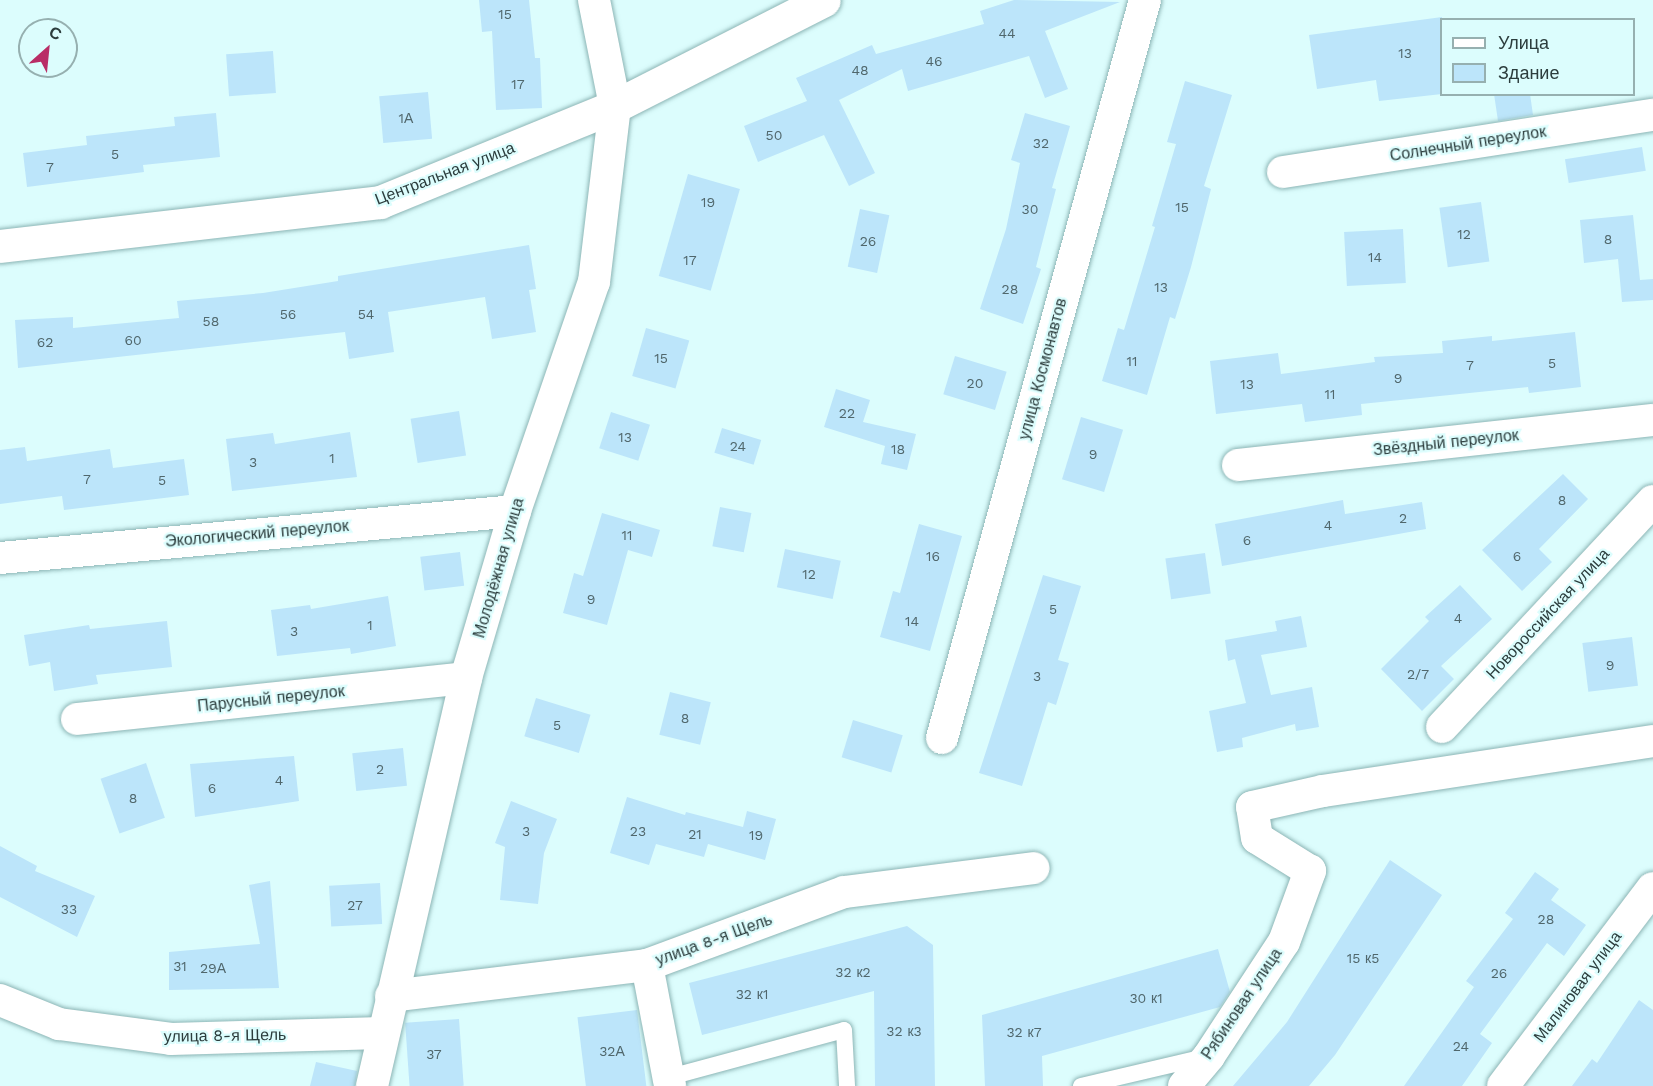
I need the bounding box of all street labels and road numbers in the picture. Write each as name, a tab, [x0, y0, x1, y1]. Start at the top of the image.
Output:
street label: Солнечный переулок	[1388, 122, 1548, 166]
street label: Центральная улица	[372, 138, 518, 210]
street label: улица Космонавтов	[1015, 296, 1071, 442]
street label: Звёздный переулок	[1372, 426, 1520, 460]
street label: Молодёжная улица	[470, 496, 528, 640]
street label: Экологический переулок	[164, 516, 350, 552]
street label: Новороссийская улица	[1482, 545, 1614, 683]
street label: Парусный переулок	[196, 682, 346, 716]
street label: улица 8-я Щель	[653, 910, 775, 970]
street label: Малиновая улица	[1530, 928, 1626, 1046]
street label: Рябиновая улица	[1198, 945, 1286, 1063]
street label: улица 8-я Щель	[164, 1025, 286, 1047]

